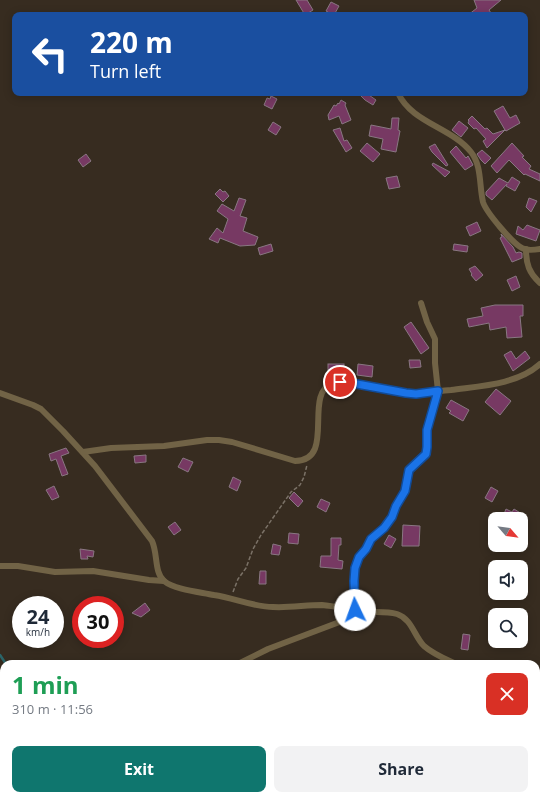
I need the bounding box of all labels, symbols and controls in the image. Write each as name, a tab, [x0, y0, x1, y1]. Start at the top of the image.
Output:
text: 220 m	[90, 23, 173, 61]
icon: left	[24, 28, 76, 80]
text: Turn left	[90, 59, 161, 83]
pin	[323, 365, 357, 399]
icon: arrive	[329, 371, 351, 393]
north arrow	[488, 512, 528, 552]
map controls	[488, 512, 528, 648]
button: sound	[488, 560, 528, 600]
position arrow	[334, 589, 376, 631]
speed limit sign: 30	[72, 596, 124, 648]
text: 24	[27, 603, 49, 630]
button: search	[488, 608, 528, 648]
text: km/h	[26, 625, 50, 639]
text: 1 min	[12, 668, 79, 701]
button: close	[486, 673, 528, 715]
text: 310 m · 11:56	[12, 700, 93, 718]
button: Exit	[12, 746, 266, 792]
button: Share	[274, 746, 528, 792]

